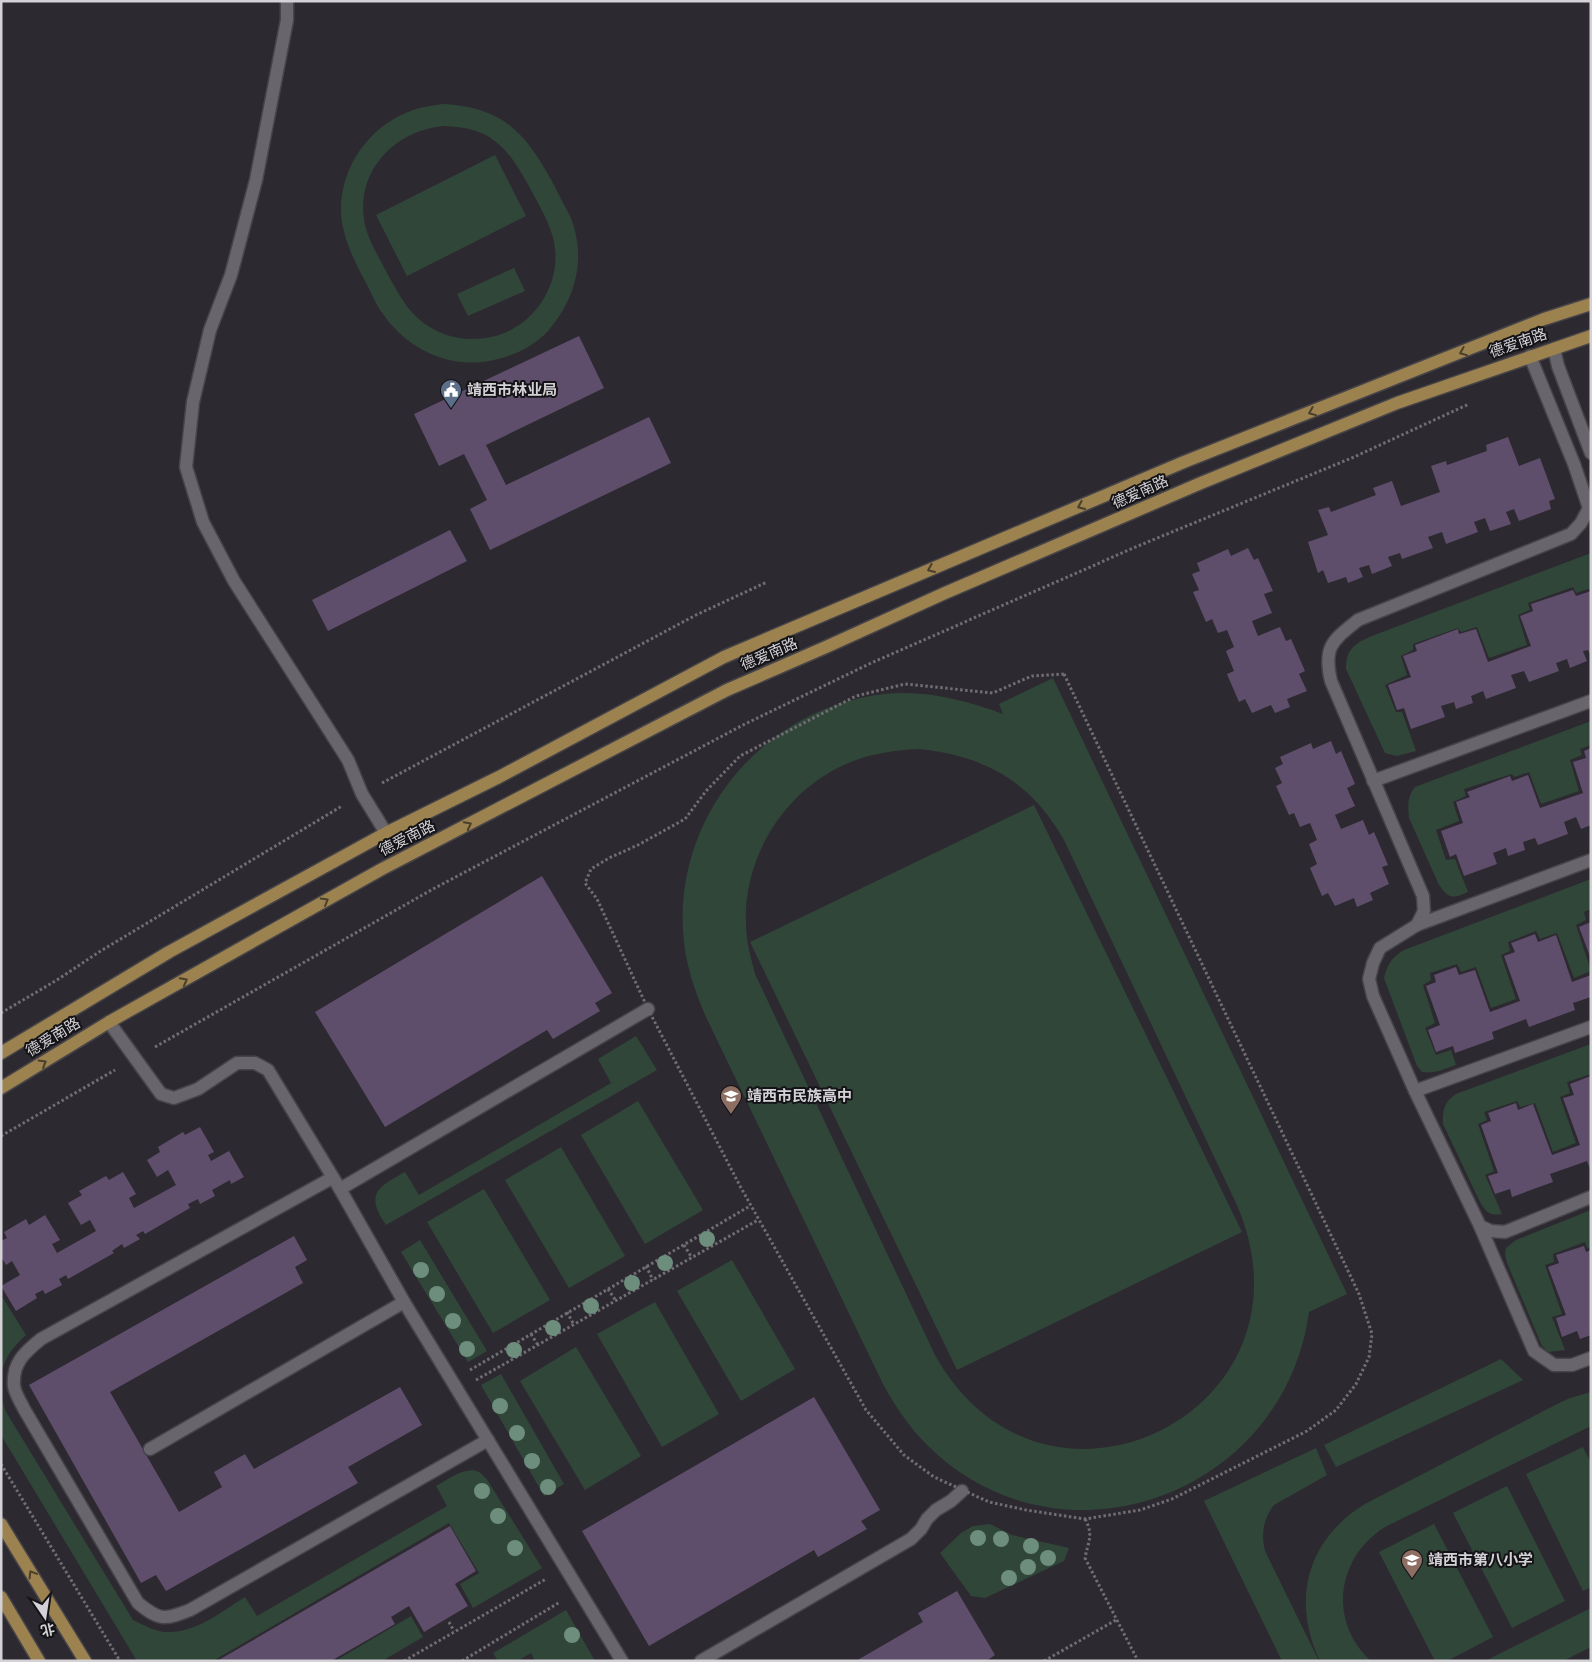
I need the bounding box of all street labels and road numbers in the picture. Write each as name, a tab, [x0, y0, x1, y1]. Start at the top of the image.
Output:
street label: 德爱南路	[1487, 325, 1549, 361]
street label: 德爱南路	[1109, 472, 1171, 512]
street label: 德爱南路	[738, 634, 800, 674]
street label: 德爱南路	[376, 816, 438, 860]
street label: 德爱南路	[23, 1014, 83, 1060]

